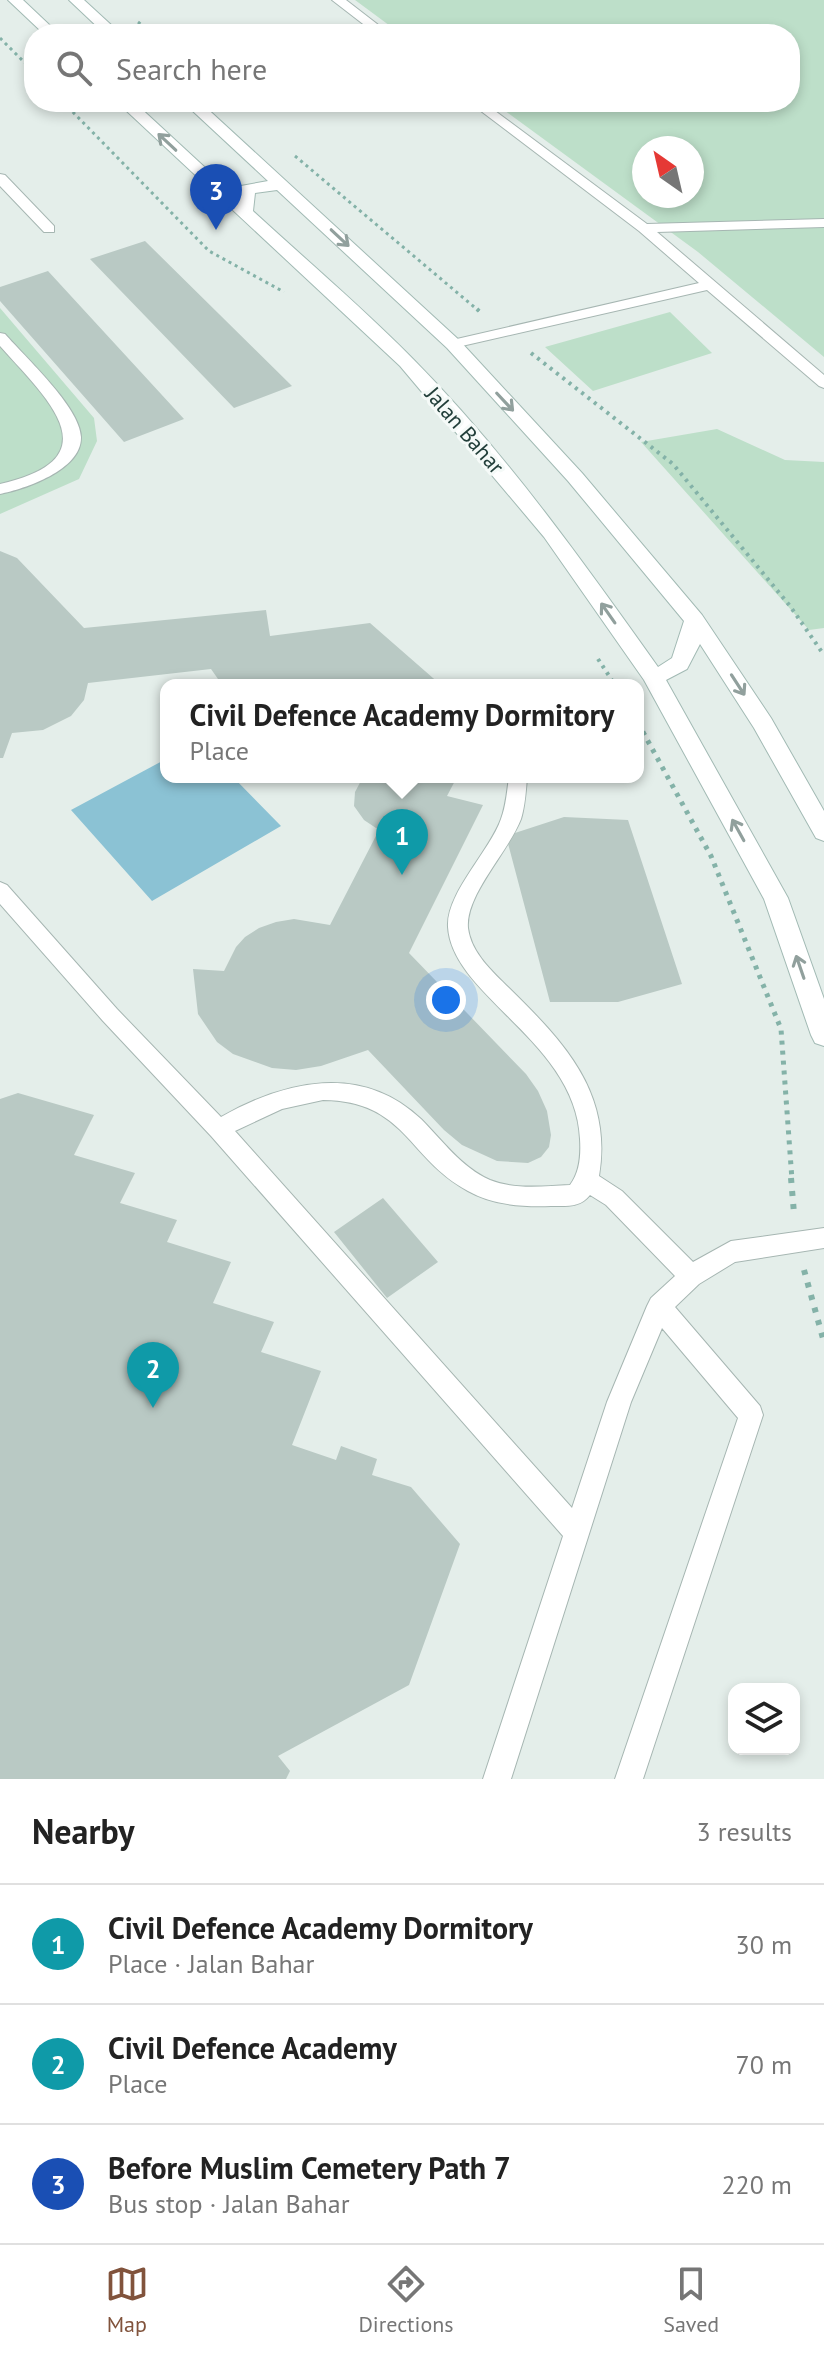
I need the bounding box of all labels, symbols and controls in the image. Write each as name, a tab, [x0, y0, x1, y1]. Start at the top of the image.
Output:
search box	[24, 24, 800, 112]
icon: search	[52, 46, 96, 90]
text: Search here	[116, 49, 267, 88]
one-way arrow	[157, 132, 177, 151]
north arrow	[632, 136, 704, 208]
pin: 3	[190, 164, 242, 230]
one-way arrow	[329, 228, 349, 246]
street label: Jalan Bahar	[419, 380, 511, 480]
one-way arrow	[496, 391, 514, 411]
one-way arrow	[600, 602, 616, 624]
one-way arrow	[729, 674, 746, 696]
popup	[160, 679, 644, 783]
text: Civil Defence Academy Dormitory	[190, 695, 614, 734]
text: Place	[190, 734, 249, 767]
pin: 1	[376, 809, 428, 875]
one-way arrow	[730, 819, 746, 842]
one-way arrow	[792, 955, 806, 980]
your location	[426, 980, 466, 1020]
pin: 2	[127, 1342, 179, 1408]
map controls	[728, 1683, 800, 1755]
button: layers	[728, 1683, 800, 1755]
text: Nearby	[32, 1809, 134, 1853]
text: 3 results	[697, 1815, 792, 1848]
text: Civil Defence Academy Dormitory	[108, 1908, 533, 1947]
text: 1	[51, 1928, 65, 1961]
text: 30 m	[736, 1928, 792, 1961]
text: Place · Jalan Bahar	[108, 1947, 314, 1980]
text: Civil Defence Academy	[108, 2028, 397, 2067]
text: 2	[51, 2048, 65, 2081]
text: 70 m	[736, 2048, 792, 2081]
text: Place	[108, 2067, 167, 2100]
text: Before Muslim Cemetery Path 7	[108, 2148, 511, 2187]
text: 3	[51, 2168, 65, 2201]
text: 220 m	[721, 2168, 792, 2201]
text: Bus stop · Jalan Bahar	[108, 2187, 350, 2220]
tab: Map	[105, 2262, 149, 2338]
tab: Directions	[358, 2262, 454, 2338]
tab: Saved	[663, 2262, 719, 2338]

